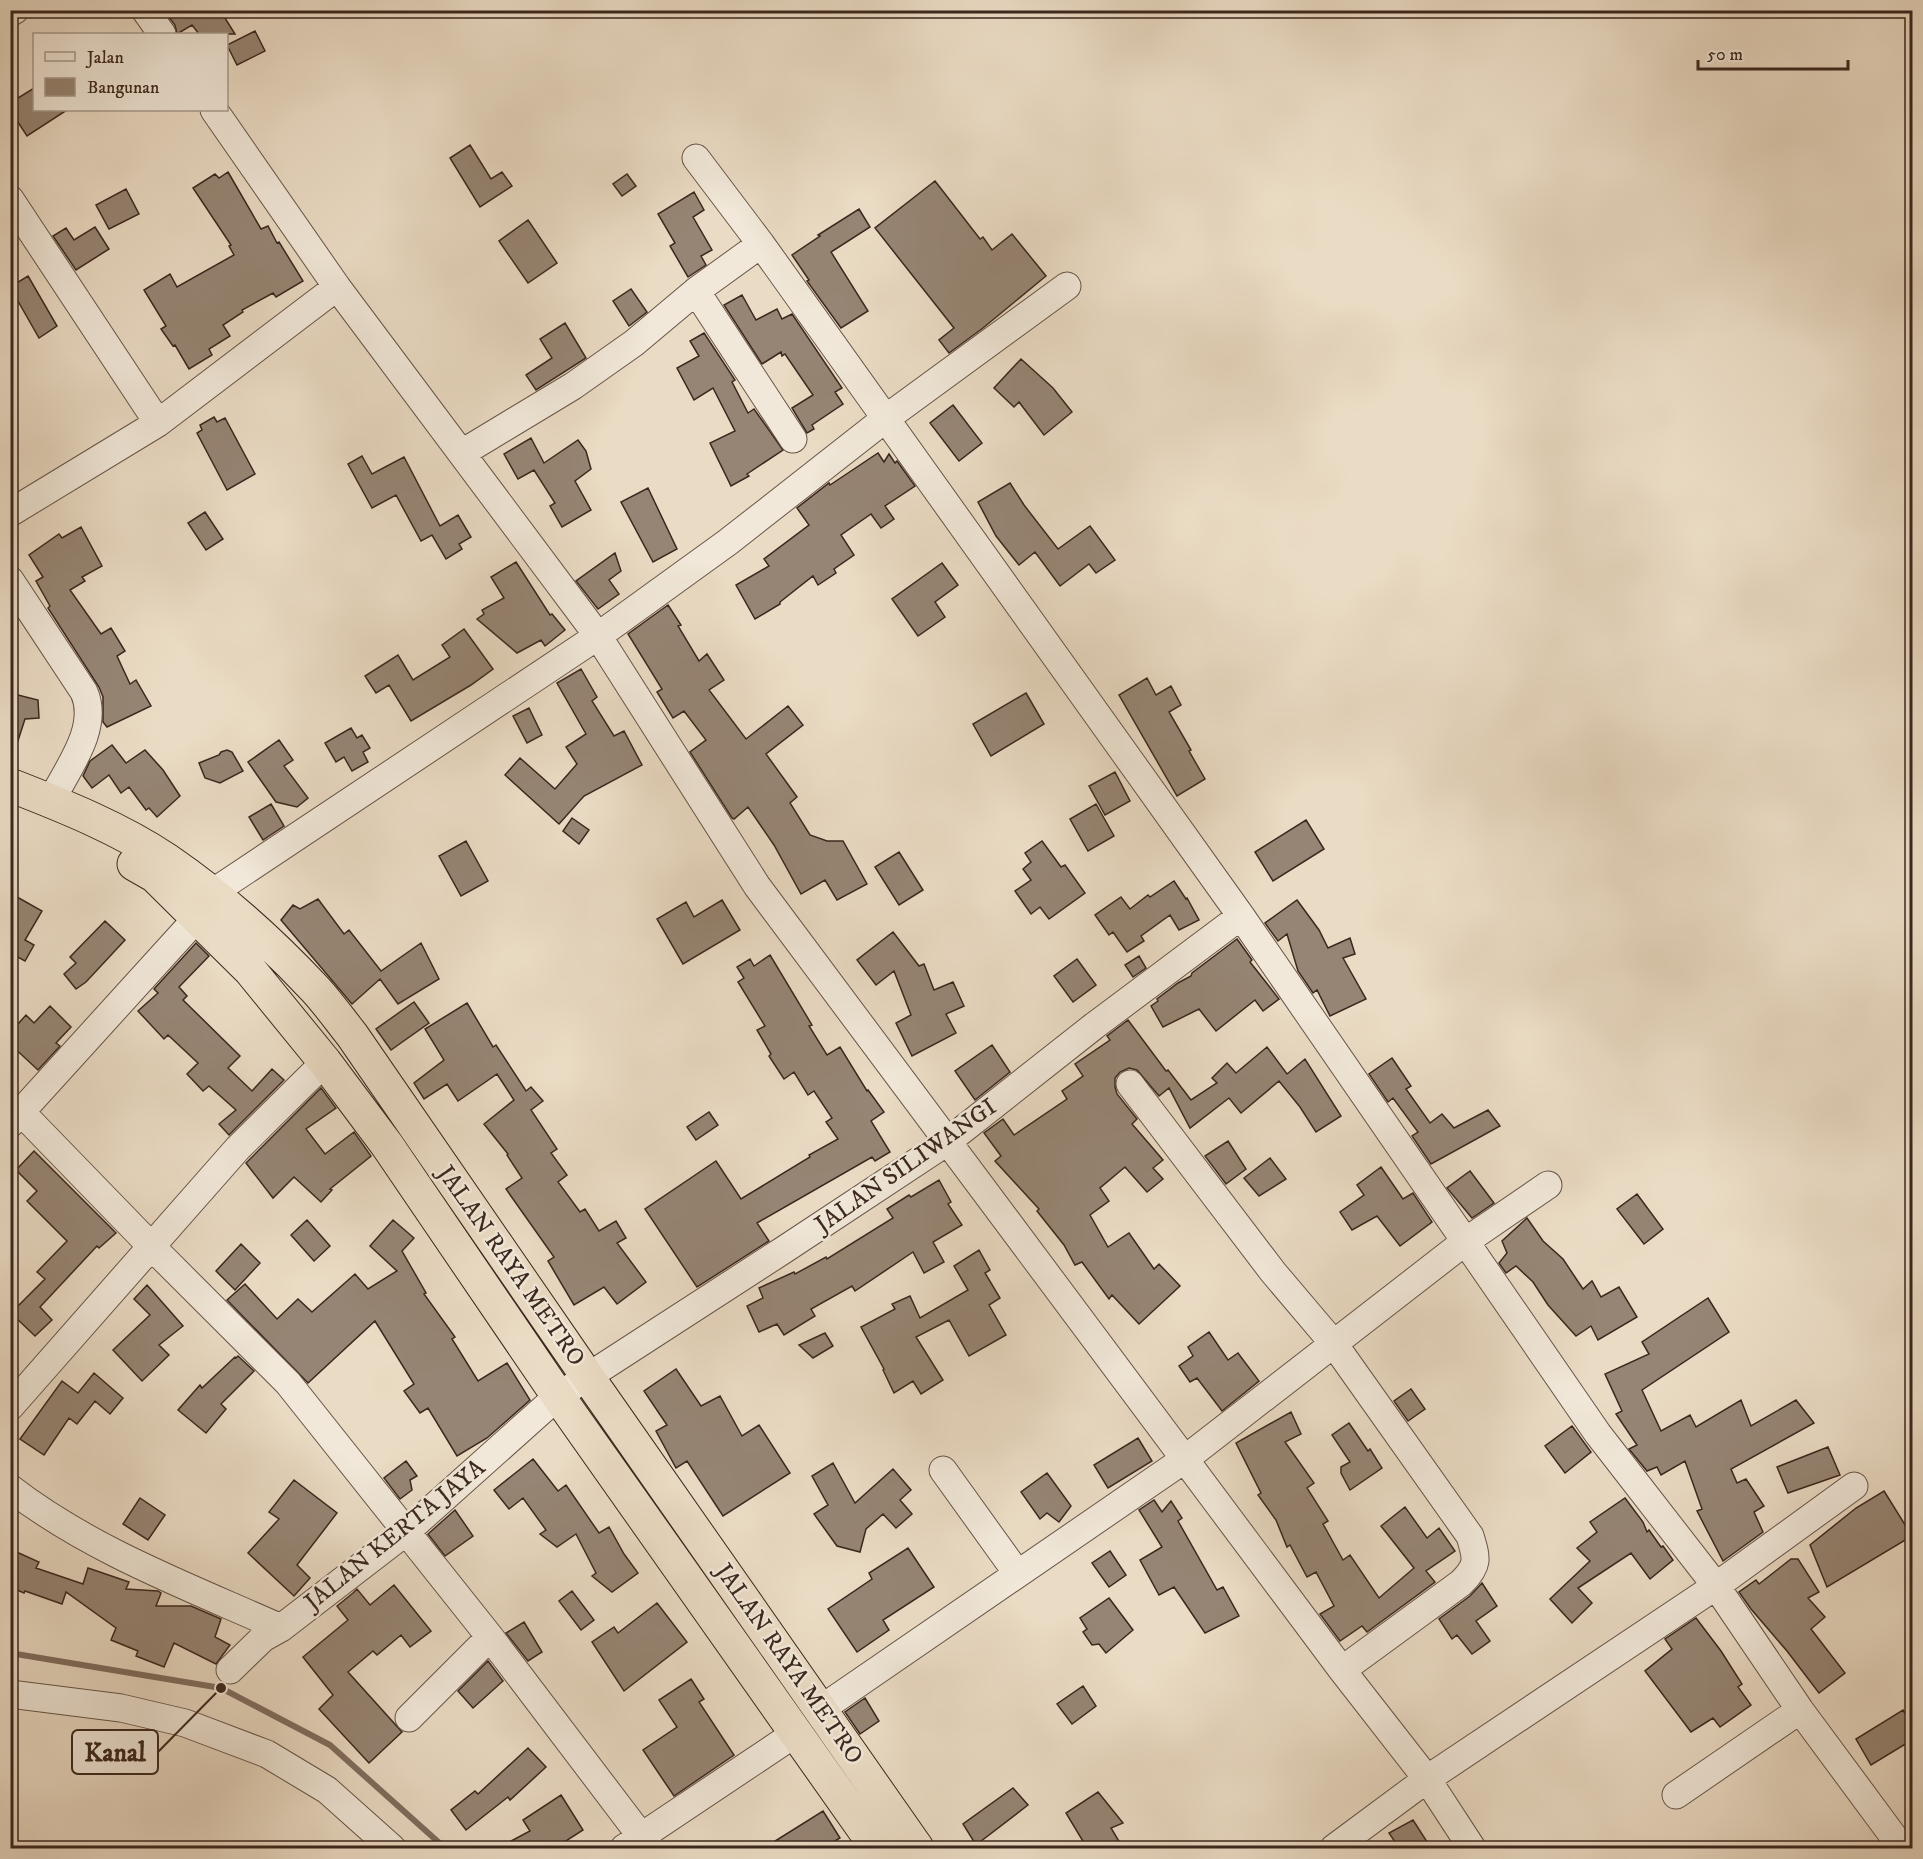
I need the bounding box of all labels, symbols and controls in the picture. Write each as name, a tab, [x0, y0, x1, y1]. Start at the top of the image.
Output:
legend	[33, 33, 228, 111]
scale bar	[1698, 33, 1848, 71]
text: 50 m	[1707, 44, 1743, 66]
text: Jalan	[85, 47, 125, 69]
text: Bangunan	[87, 77, 160, 99]
street label: JALAN SILIWANGI	[808, 1092, 1003, 1241]
street label: JALAN RAYA METRO	[429, 1158, 592, 1372]
street label: JALAN KERTA JAYA	[297, 1452, 492, 1618]
street label: JALAN RAYA METRO	[707, 1556, 870, 1770]
callout: Kanal	[72, 1730, 158, 1774]
text: Kanal	[84, 1737, 147, 1770]

